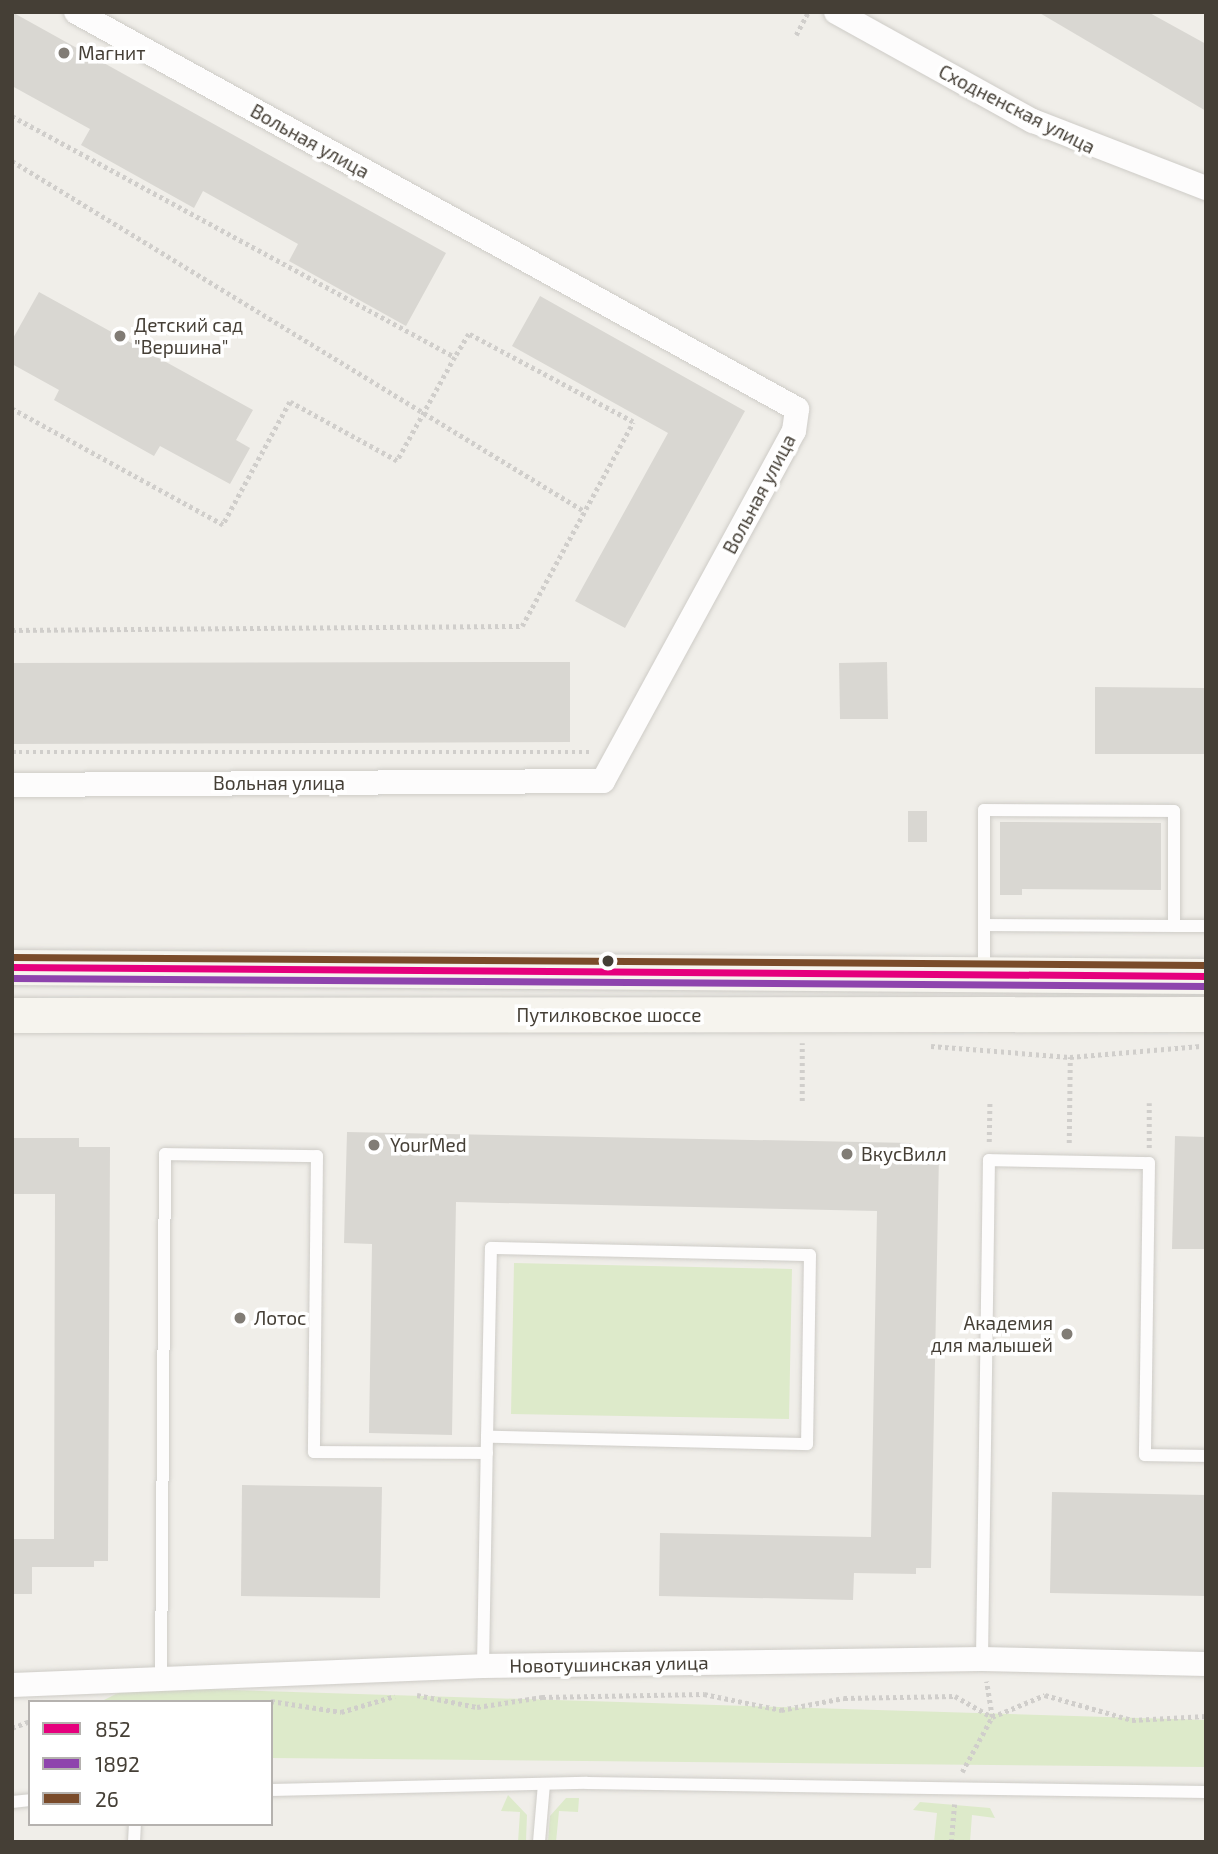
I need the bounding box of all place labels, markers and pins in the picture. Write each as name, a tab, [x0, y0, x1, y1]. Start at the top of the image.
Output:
place label: Магнит	[78, 42, 145, 64]
marker: Магнит	[56, 45, 72, 61]
place label: Детский сад "Вершина"	[134, 314, 243, 358]
marker: Детский сад "Вершина"	[112, 328, 128, 344]
unlabelled marker	[601, 954, 615, 968]
place label: YourMed	[390, 1134, 467, 1156]
marker: YourMed	[364, 1135, 384, 1155]
place label: ВкусВилл	[861, 1143, 947, 1165]
marker: ВкусВилл	[839, 1146, 855, 1162]
place label: Лотос	[254, 1307, 306, 1329]
marker: Лотос	[232, 1310, 248, 1326]
place label: Академия для малышей	[931, 1312, 1053, 1356]
marker: Академия для малышей	[1059, 1326, 1075, 1342]

